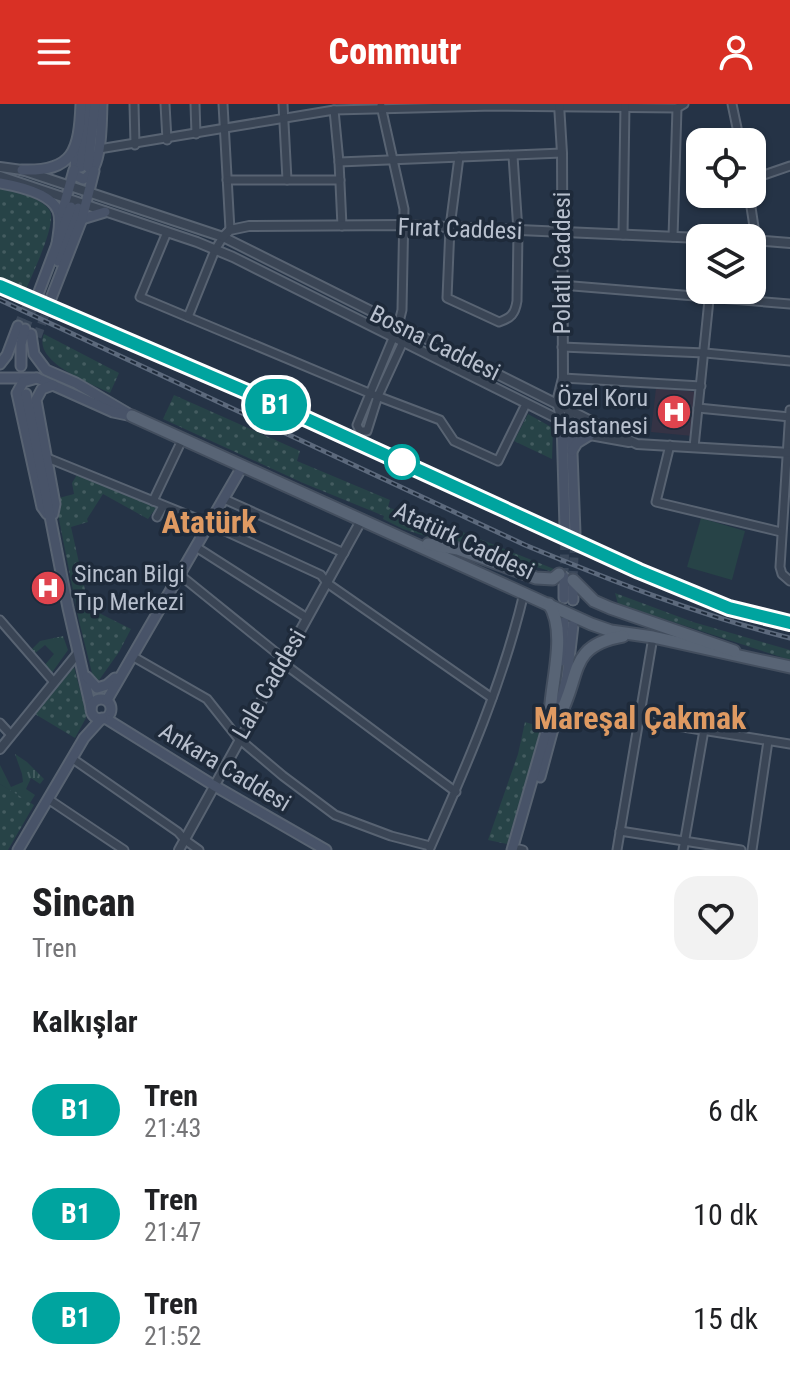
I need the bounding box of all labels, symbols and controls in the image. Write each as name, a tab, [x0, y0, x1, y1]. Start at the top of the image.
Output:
icon: menu	[32, 30, 76, 74]
icon: person	[714, 30, 758, 74]
text: Commutr	[329, 31, 461, 73]
map controls	[686, 128, 766, 304]
button: locate	[686, 128, 766, 208]
street label: Polatlı Caddesi	[548, 192, 576, 334]
street label: Fırat Caddesi	[397, 213, 523, 245]
button: layers	[686, 224, 766, 304]
street label: Bosna Caddesi	[365, 299, 505, 387]
line badge: B1	[240, 379, 312, 431]
place label: Özel Koru Hastanesi	[553, 384, 648, 440]
text: B1	[261, 388, 291, 421]
hospital icon: Özel Koru Hastanesi	[655, 393, 693, 431]
unlabelled marker	[385, 445, 419, 479]
street label: Atatürk Caddesi	[390, 496, 538, 586]
district label: Atatürk	[161, 503, 257, 541]
place label: Sincan Bilgi Tıp Merkezi	[74, 560, 185, 616]
hospital icon: Sincan Bilgi Tıp Merkezi	[29, 569, 67, 607]
street label: Lale Caddesi	[226, 624, 312, 744]
district label: Mareşal Çakmak	[534, 699, 747, 737]
street label: Ankara Caddesi	[154, 717, 296, 817]
button: heart	[674, 876, 758, 960]
text: Sincan	[32, 881, 135, 925]
text: Tren	[32, 933, 77, 963]
text: Kalkışlar	[32, 1004, 138, 1039]
text: Tren	[144, 1078, 198, 1113]
text: B1	[61, 1093, 91, 1126]
text: 6 dk	[708, 1093, 758, 1128]
text: 21:43	[144, 1113, 201, 1143]
text: Tren	[144, 1182, 198, 1217]
text: B1	[61, 1197, 91, 1230]
text: 10 dk	[693, 1197, 758, 1232]
text: 21:47	[144, 1217, 201, 1247]
text: Tren	[144, 1286, 198, 1321]
text: B1	[61, 1301, 91, 1334]
text: 15 dk	[693, 1301, 758, 1336]
text: 21:52	[144, 1321, 201, 1351]

